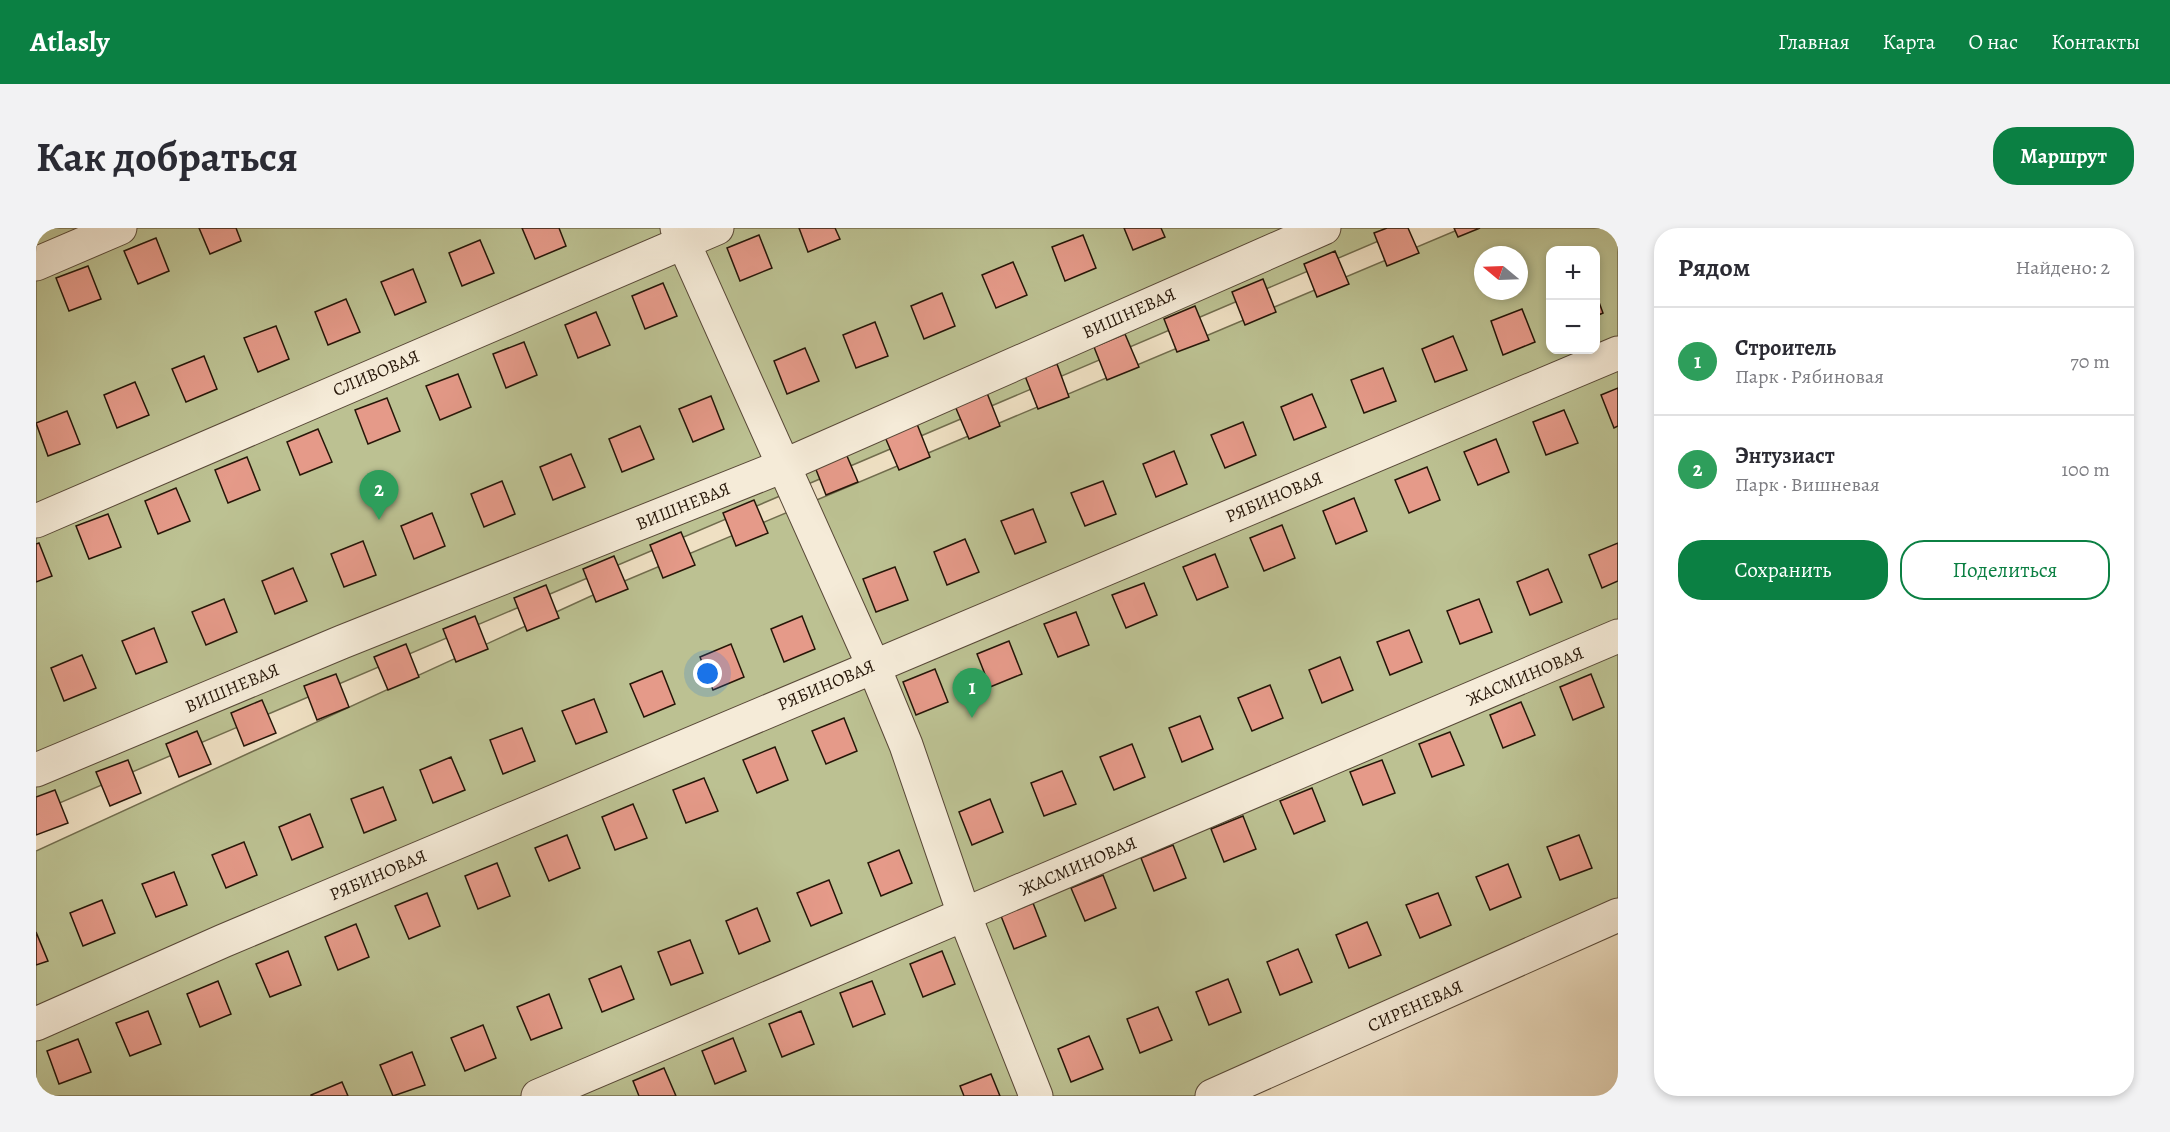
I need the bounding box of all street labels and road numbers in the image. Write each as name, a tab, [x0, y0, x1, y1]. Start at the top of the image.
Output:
street label: ВИШНЕВАЯ	[1078, 282, 1180, 344]
street label: СЛИВОВАЯ	[329, 344, 423, 402]
street label: РЯБИНОВАЯ	[1222, 466, 1326, 528]
street label: ВИШНЕВАЯ	[632, 476, 734, 536]
street label: ЖАСМИНОВАЯ	[1463, 641, 1587, 711]
street label: РЯБИНОВАЯ	[774, 654, 878, 716]
street label: ВИШНЕВАЯ	[181, 657, 283, 719]
street label: ЖАСМИНОВАЯ	[1016, 831, 1140, 901]
street label: РЯБИНОВАЯ	[326, 844, 430, 906]
street label: СИРЕНЕВАЯ	[1364, 974, 1466, 1038]

